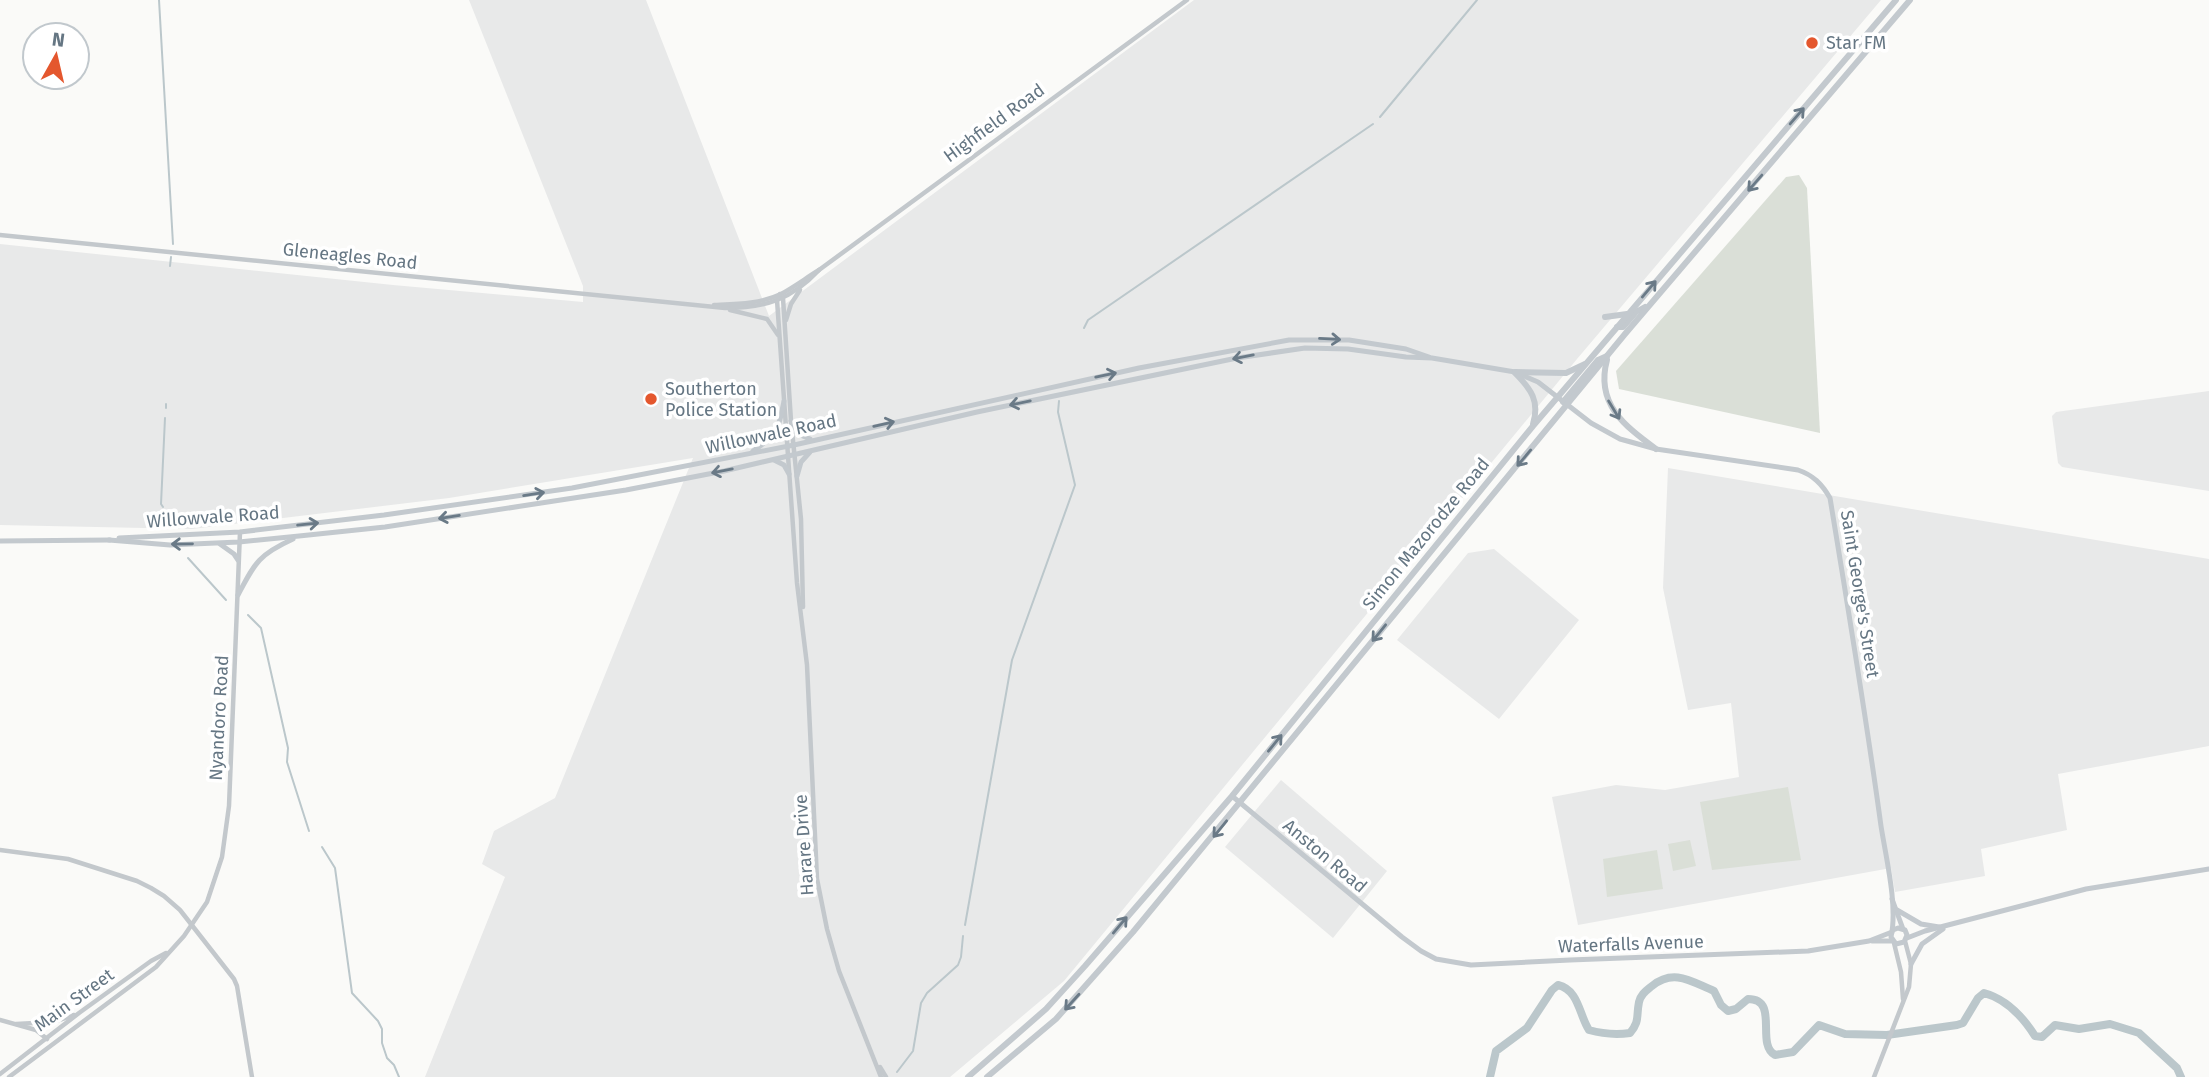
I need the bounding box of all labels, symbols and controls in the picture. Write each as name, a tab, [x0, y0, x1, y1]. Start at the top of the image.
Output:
north arrow	[21, 21, 91, 91]
text: N	[50, 27, 66, 52]
place label: Star FM	[1826, 32, 1886, 54]
marker: Star FM	[1804, 35, 1820, 51]
street label: Highfield Road	[939, 79, 1049, 167]
one-way arrow	[1789, 107, 1805, 125]
one-way arrow	[1747, 174, 1763, 192]
street label: Gleneagles Road	[282, 238, 418, 274]
one-way arrow	[1641, 280, 1657, 298]
one-way arrow	[1318, 333, 1341, 346]
one-way arrow	[1232, 350, 1255, 364]
one-way arrow	[1094, 368, 1117, 382]
place label: Southerton Police Station	[665, 378, 777, 421]
marker: Southerton Police Station	[643, 391, 659, 407]
one-way arrow	[1009, 397, 1032, 411]
one-way arrow	[1608, 400, 1622, 420]
street label: Willowvale Road	[704, 409, 838, 459]
one-way arrow	[872, 417, 895, 431]
one-way arrow	[1517, 449, 1533, 467]
street label: Simon Mazorodze Road	[1358, 453, 1494, 615]
one-way arrow	[711, 464, 734, 478]
one-way arrow	[522, 488, 544, 501]
street label: Willowvale Road	[146, 501, 280, 533]
street label: Saint George's Street	[1836, 509, 1884, 680]
one-way arrow	[438, 511, 461, 524]
one-way arrow	[296, 517, 319, 530]
one-way arrow	[170, 538, 193, 551]
one-way arrow	[1371, 623, 1387, 641]
street label: Nyandoro Road	[205, 655, 233, 781]
one-way arrow	[1267, 735, 1283, 753]
street label: Harare Drive	[789, 794, 819, 896]
street label: Anston Road	[1279, 815, 1371, 897]
one-way arrow	[1212, 819, 1228, 837]
one-way arrow	[1112, 916, 1128, 934]
street label: Waterfalls Avenue	[1558, 930, 1704, 958]
street label: Main Street	[30, 963, 118, 1036]
one-way arrow	[1064, 993, 1081, 1010]

